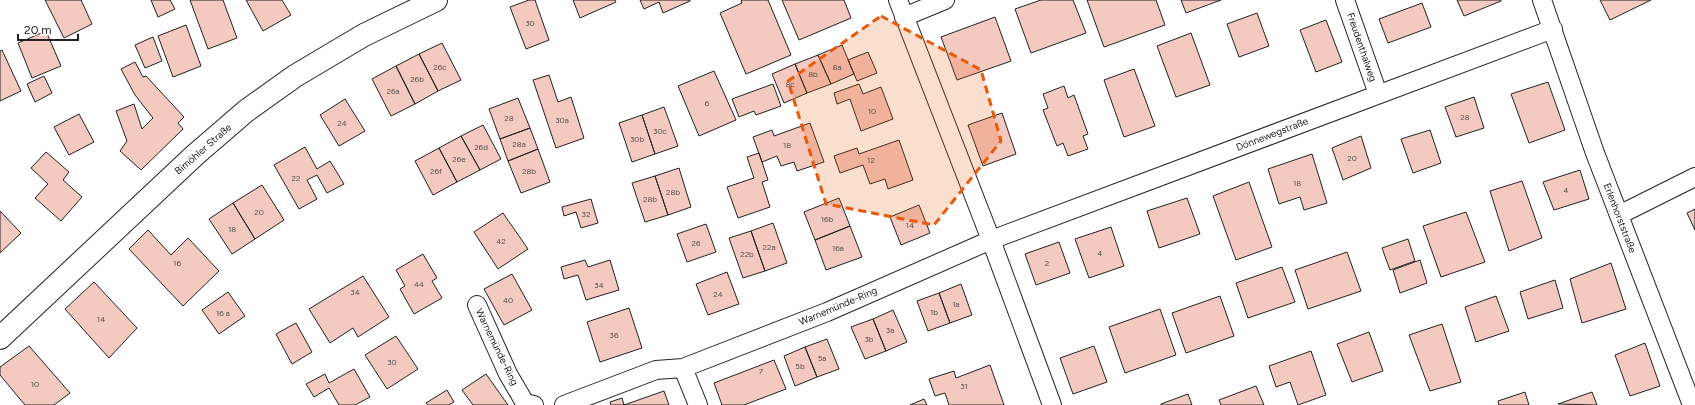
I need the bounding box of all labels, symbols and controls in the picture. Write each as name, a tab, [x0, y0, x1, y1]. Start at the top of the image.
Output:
street label: Freudenthalweg	[1344, 11, 1380, 83]
scale bar	[18, 16, 78, 42]
house number: 30	[525, 18, 535, 28]
text: 20 m	[24, 23, 52, 37]
house number: 26c	[433, 62, 447, 72]
house number: 8a	[833, 62, 842, 72]
house number: 8b	[808, 69, 818, 79]
house number: 26b	[410, 74, 424, 84]
house number: 8c	[785, 79, 795, 89]
house number: 26a	[386, 86, 400, 96]
house number: 6	[705, 98, 710, 108]
house number: 10	[868, 106, 876, 116]
house number: 28	[1460, 112, 1470, 122]
house number: 28	[504, 113, 514, 123]
street label: Dönnewegstraße	[1234, 114, 1310, 154]
house number: 30a	[555, 115, 569, 125]
house number: 24	[337, 118, 347, 128]
street label: Bimöhler Straße	[172, 120, 235, 177]
house number: 30c	[653, 126, 668, 136]
house number: 30b	[630, 134, 644, 144]
house number: 28a	[512, 139, 526, 149]
house number: 18	[783, 140, 791, 150]
house number: 26d	[474, 142, 488, 152]
house number: 20	[1347, 153, 1357, 163]
house number: 26e	[452, 154, 466, 164]
house number: 12	[867, 155, 875, 165]
house number: 26f	[430, 166, 442, 176]
house number: 28b	[522, 166, 536, 176]
house number: 22	[292, 173, 300, 183]
house number: 18	[1293, 178, 1301, 188]
street label: Erlenhorststraße	[1601, 181, 1639, 255]
house number: 4	[1564, 185, 1569, 195]
house number: 28b	[666, 187, 680, 197]
house number: 28b	[643, 194, 657, 204]
house number: 20	[254, 207, 264, 217]
house number: 32	[582, 209, 590, 219]
house number: 16b	[821, 214, 834, 224]
house number: 14	[906, 220, 914, 230]
house number: 18	[228, 224, 236, 234]
house number: 42	[496, 236, 506, 246]
house number: 26	[692, 238, 701, 248]
house number: 22a	[762, 242, 776, 252]
house number: 16a	[832, 243, 844, 253]
house number: 4	[1098, 248, 1103, 258]
house number: 22b	[740, 249, 754, 259]
house number: 16	[173, 258, 181, 268]
house number: 2	[1045, 258, 1049, 268]
house number: 44	[414, 279, 424, 289]
house number: 34	[594, 280, 604, 290]
street label: Warnemünde-Ring	[797, 284, 879, 328]
house number: 34	[350, 287, 360, 297]
house number: 24	[713, 289, 723, 299]
house number: 40	[503, 295, 513, 305]
house number: 1a	[952, 299, 960, 309]
street label: Warnemünde-Ring	[473, 306, 521, 388]
house number: 1b	[930, 307, 938, 317]
house number: 16 a	[216, 308, 230, 318]
house number: 14	[97, 314, 105, 324]
house number: 3a	[886, 325, 894, 335]
house number: 36	[610, 330, 619, 340]
house number: 3b	[864, 334, 874, 344]
house number: 5a	[818, 353, 826, 363]
house number: 30	[387, 357, 397, 367]
house number: 5b	[795, 361, 805, 371]
house number: 7	[759, 366, 764, 376]
house number: 10	[31, 379, 39, 389]
house number: 31	[960, 381, 968, 391]

